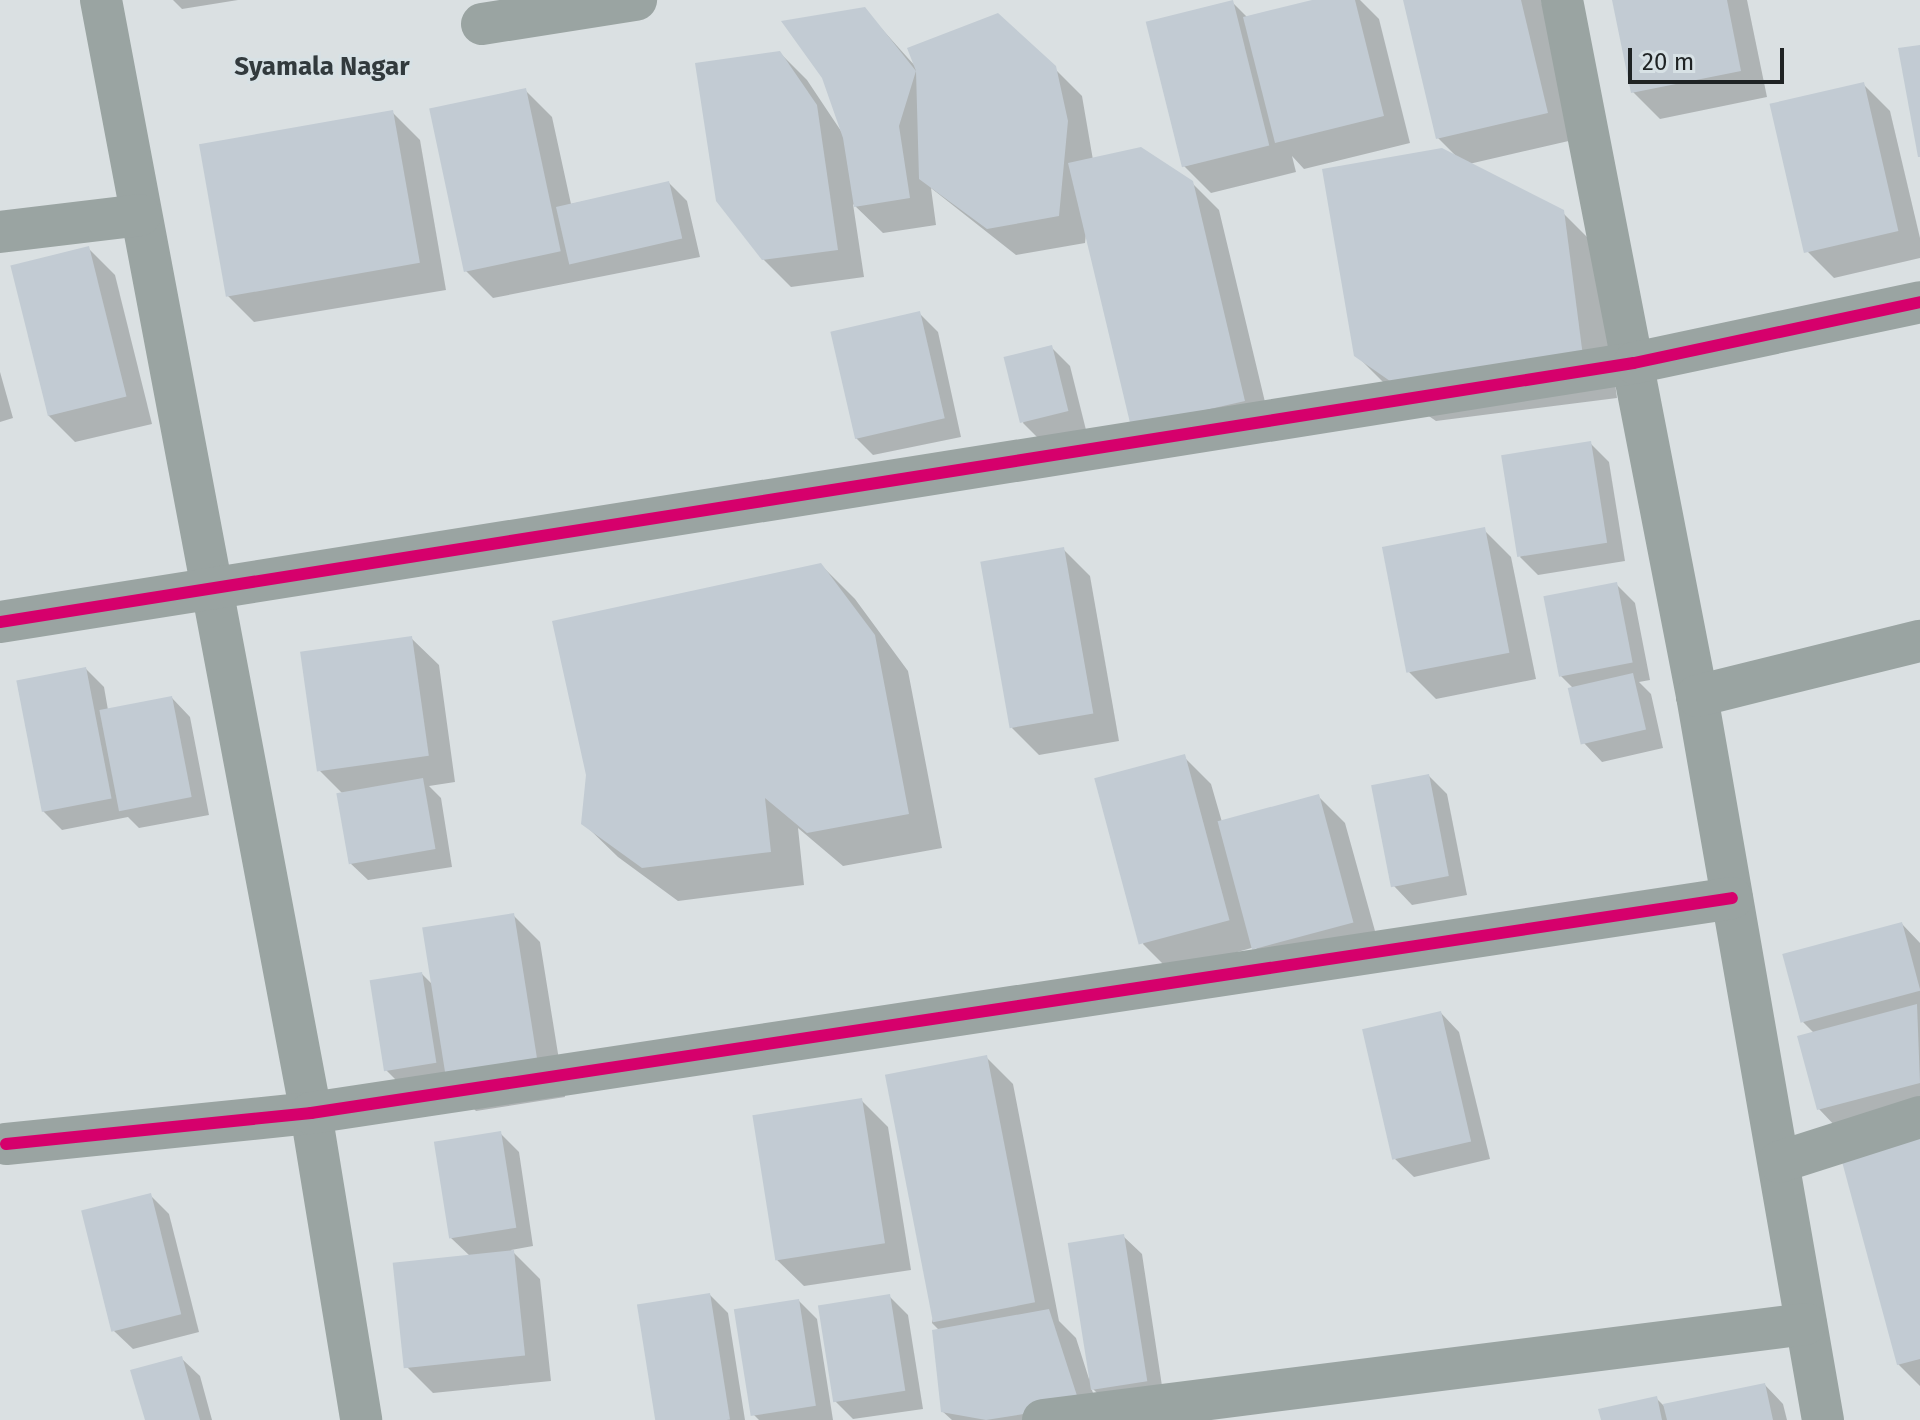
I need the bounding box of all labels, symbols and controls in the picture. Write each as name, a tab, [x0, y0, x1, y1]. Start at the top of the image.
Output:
scale bar	[1632, 32, 1788, 82]
text: 20 m	[1642, 48, 1694, 76]
district label: Syamala Nagar	[234, 51, 410, 83]

